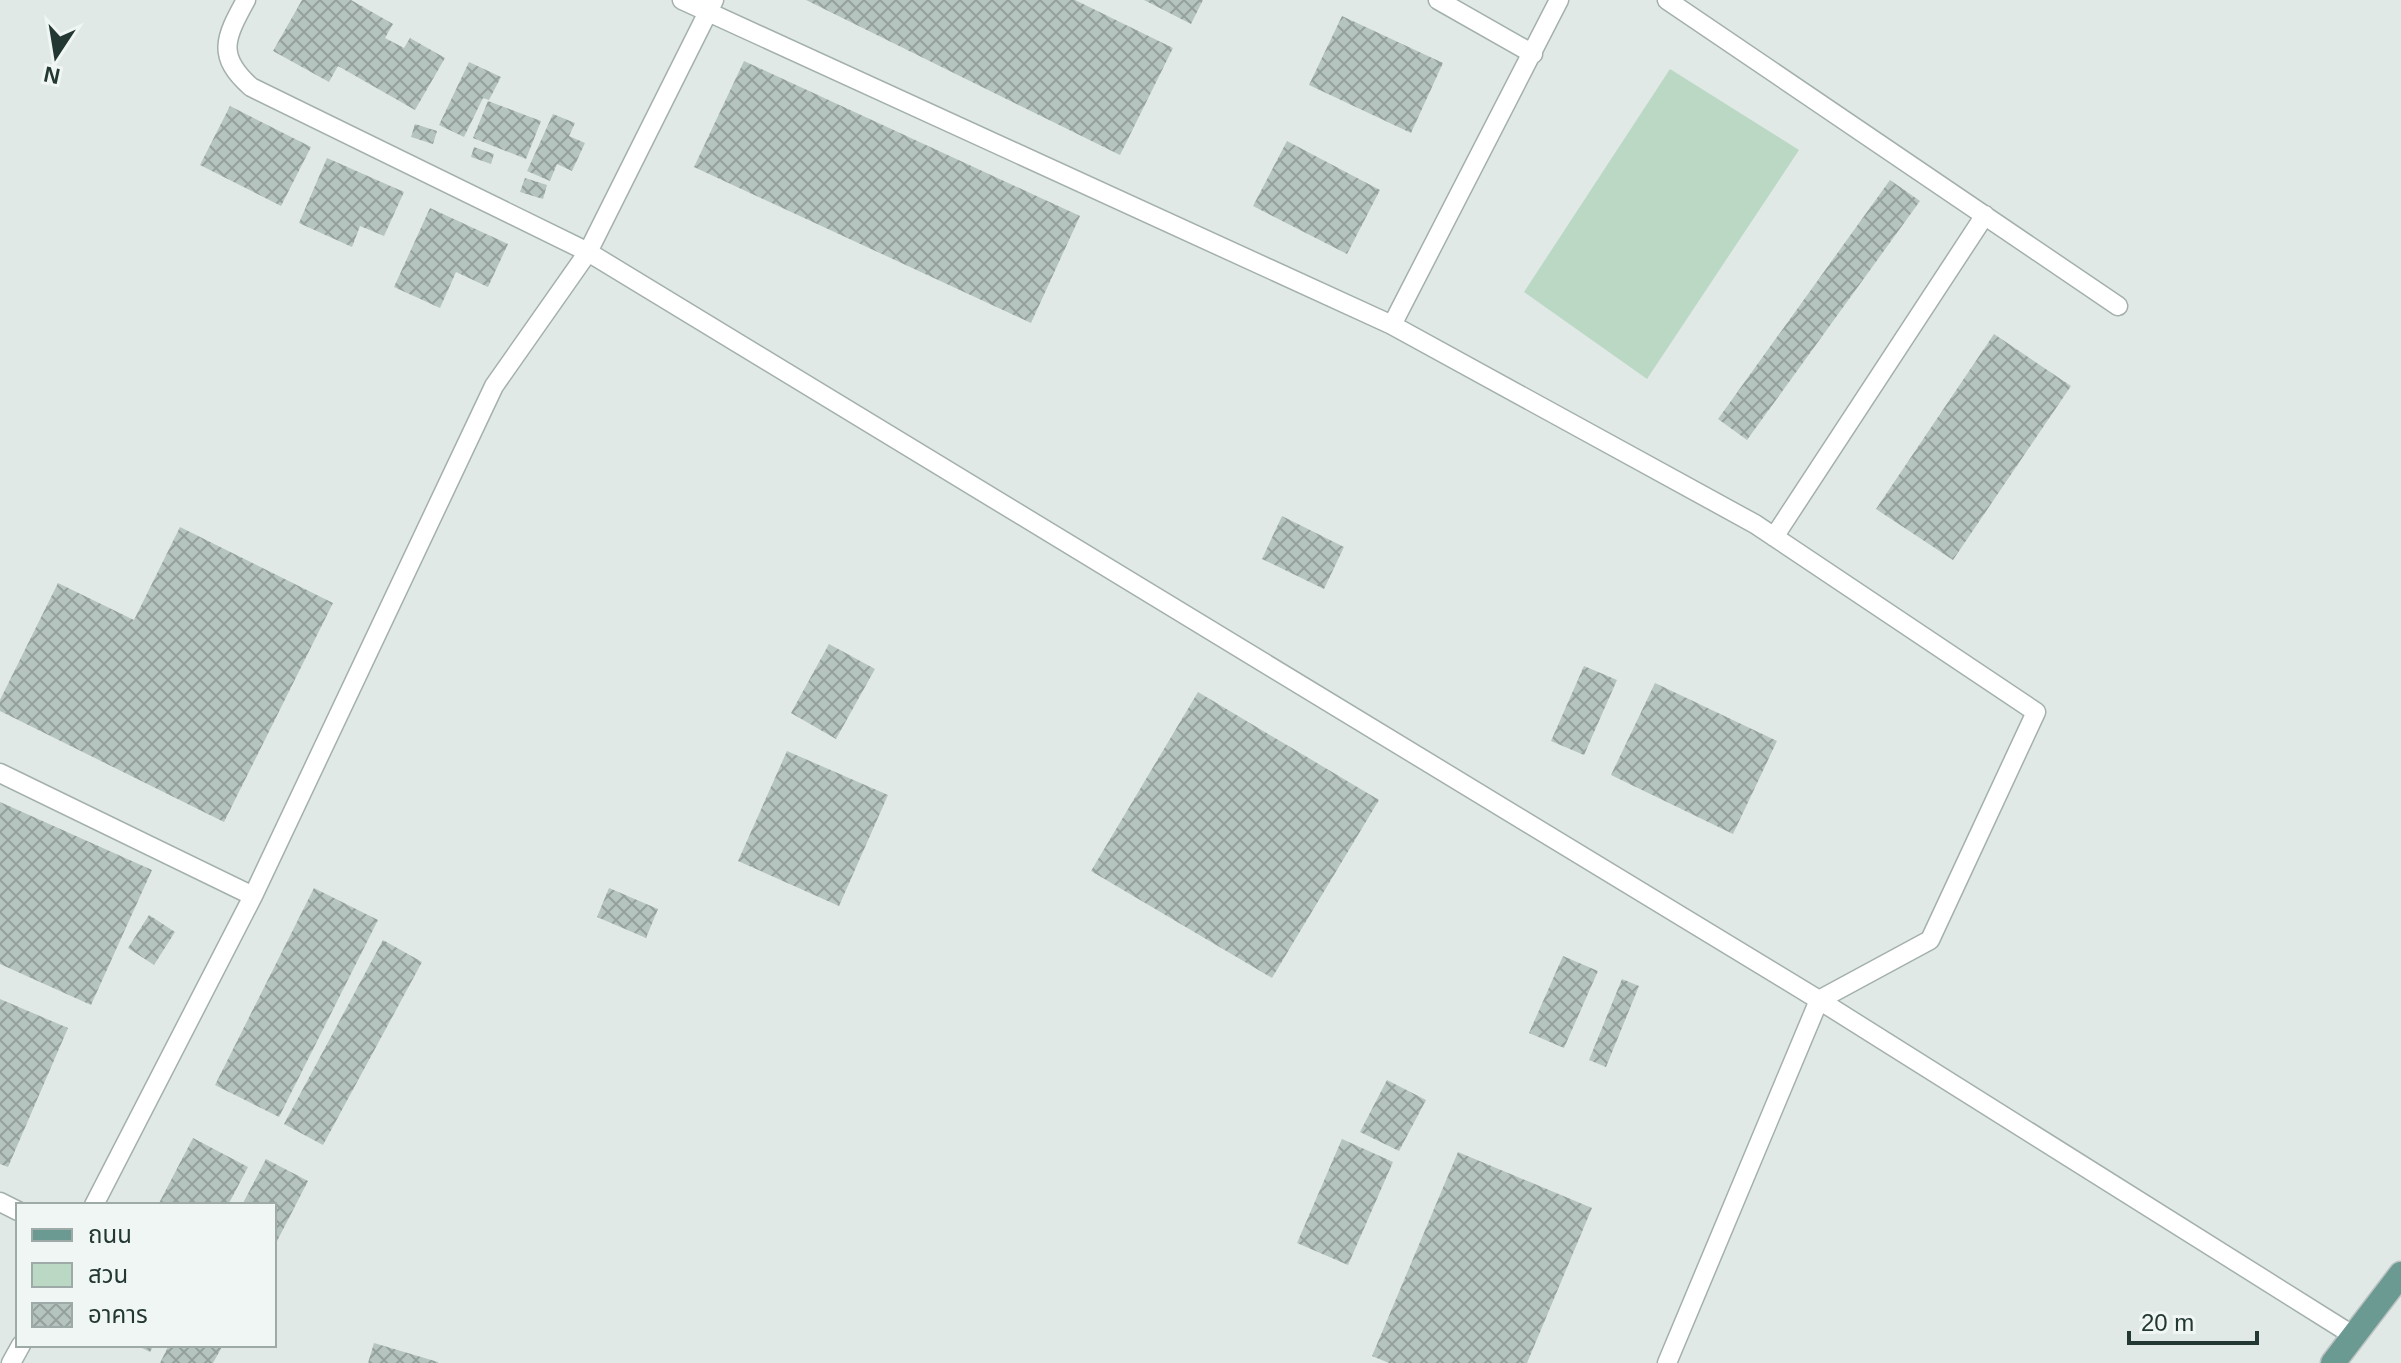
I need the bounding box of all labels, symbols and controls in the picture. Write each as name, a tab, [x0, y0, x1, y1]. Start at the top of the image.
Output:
north arrow	[16, 16, 96, 96]
text: N	[42, 61, 62, 89]
legend	[16, 1203, 276, 1347]
text: ถนน	[88, 1221, 132, 1248]
text: สวน	[88, 1261, 128, 1288]
scale bar	[2129, 1295, 2257, 1345]
text: อาคาร	[88, 1301, 148, 1328]
text: 20 m	[2141, 1309, 2194, 1336]

